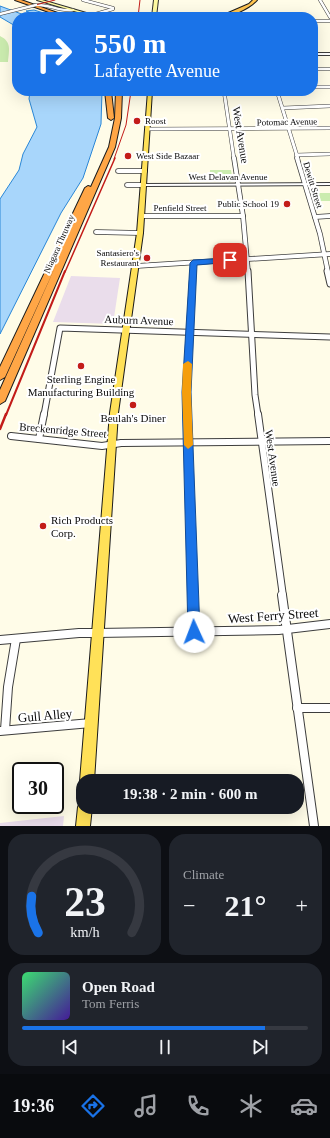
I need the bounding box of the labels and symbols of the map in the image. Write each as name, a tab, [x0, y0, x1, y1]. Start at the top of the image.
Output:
street label: West Avenue	[231, 106, 251, 164]
marker: Roost	[132, 116, 142, 126]
place label: Roost	[145, 116, 167, 126]
street label: Potomac Avenue	[257, 116, 317, 128]
marker: West Side Bazaar	[123, 151, 133, 161]
place label: West Side Bazaar	[136, 151, 199, 161]
street label: Dewitt Street	[301, 161, 325, 210]
street label: West Delavan Avenue	[188, 172, 268, 182]
place label: Public School 19	[217, 199, 279, 209]
marker: Public School 19	[282, 199, 292, 209]
street label: Penfield Street	[153, 203, 207, 213]
street label: Niagara Thruway	[42, 213, 77, 275]
pin	[213, 243, 247, 277]
place label: Santasiero's Restaurant	[96, 248, 139, 268]
marker: Santasiero's Restaurant	[142, 253, 152, 263]
street label: Auburn Avenue	[104, 313, 174, 327]
marker: Sterling Engine Manufacturing Building	[76, 361, 86, 371]
place label: Sterling Engine Manufacturing Building	[28, 373, 135, 398]
marker: Beulah's Diner	[128, 400, 138, 410]
place label: Beulah's Diner	[100, 412, 166, 424]
street label: Breckenridge Street	[19, 420, 107, 440]
street label: West Avenue	[263, 429, 283, 487]
place label: Rich Products Corp.	[51, 514, 113, 539]
marker: Rich Products Corp.	[38, 521, 48, 531]
street label: West Ferry Street	[227, 605, 319, 626]
position arrow	[173, 611, 215, 653]
street label: Gull Alley	[17, 706, 73, 725]
speed limit sign: 30	[12, 762, 64, 814]

